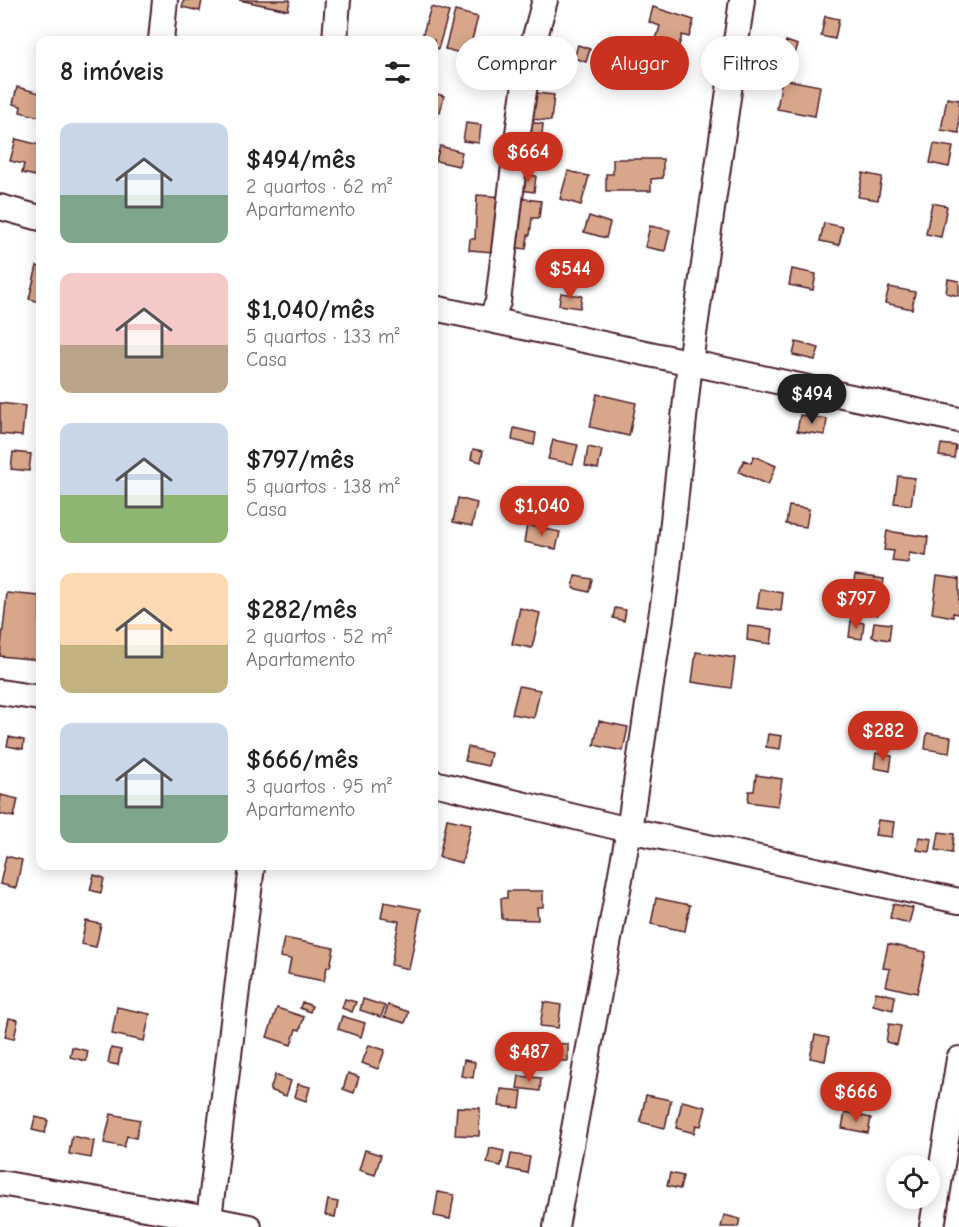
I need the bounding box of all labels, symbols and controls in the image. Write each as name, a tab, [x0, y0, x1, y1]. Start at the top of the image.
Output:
chip: Comprar	[456, 36, 578, 90]
chip: Alugar	[590, 36, 689, 90]
chip: Filtros	[701, 36, 799, 90]
icon: filters	[381, 56, 414, 89]
text: 8 imóveis	[60, 57, 164, 87]
pin: $664	[492, 132, 564, 183]
text: $664	[507, 140, 549, 163]
text: $494/mês	[246, 145, 356, 175]
icon: home	[108, 147, 180, 219]
text: 2 quartos · 62 m²	[246, 175, 392, 198]
text: Apartamento	[246, 198, 355, 221]
pin: $544	[534, 249, 606, 300]
text: $544	[549, 257, 591, 280]
text: $1,040/mês	[246, 295, 375, 325]
icon: home	[108, 297, 180, 369]
text: 5 quartos · 133 m²	[246, 325, 399, 348]
text: Casa	[246, 348, 287, 371]
pin: $494	[776, 374, 848, 425]
text: $494	[791, 382, 833, 405]
text: $797/mês	[246, 445, 354, 475]
icon: home	[108, 447, 180, 519]
text: 5 quartos · 138 m²	[246, 475, 400, 498]
pin: $1,040	[493, 486, 591, 537]
text: $1,040	[514, 494, 570, 517]
text: Casa	[246, 498, 287, 521]
pin: $797	[820, 579, 892, 630]
text: $797	[836, 587, 876, 610]
text: $282/mês	[246, 595, 357, 625]
icon: home	[108, 597, 180, 669]
text: 2 quartos · 52 m²	[246, 625, 392, 648]
text: Apartamento	[246, 648, 355, 671]
pin: $282	[847, 711, 919, 762]
text: $282	[862, 719, 904, 742]
text: $666/mês	[246, 745, 358, 775]
icon: home	[108, 747, 180, 819]
text: 3 quartos · 95 m²	[246, 775, 392, 798]
text: Apartamento	[246, 798, 355, 821]
pin: $487	[493, 1032, 565, 1083]
text: $487	[509, 1040, 549, 1063]
pin: $666	[820, 1072, 892, 1123]
text: $666	[834, 1080, 878, 1103]
map controls	[886, 1155, 940, 1209]
button: locate	[886, 1155, 940, 1209]

